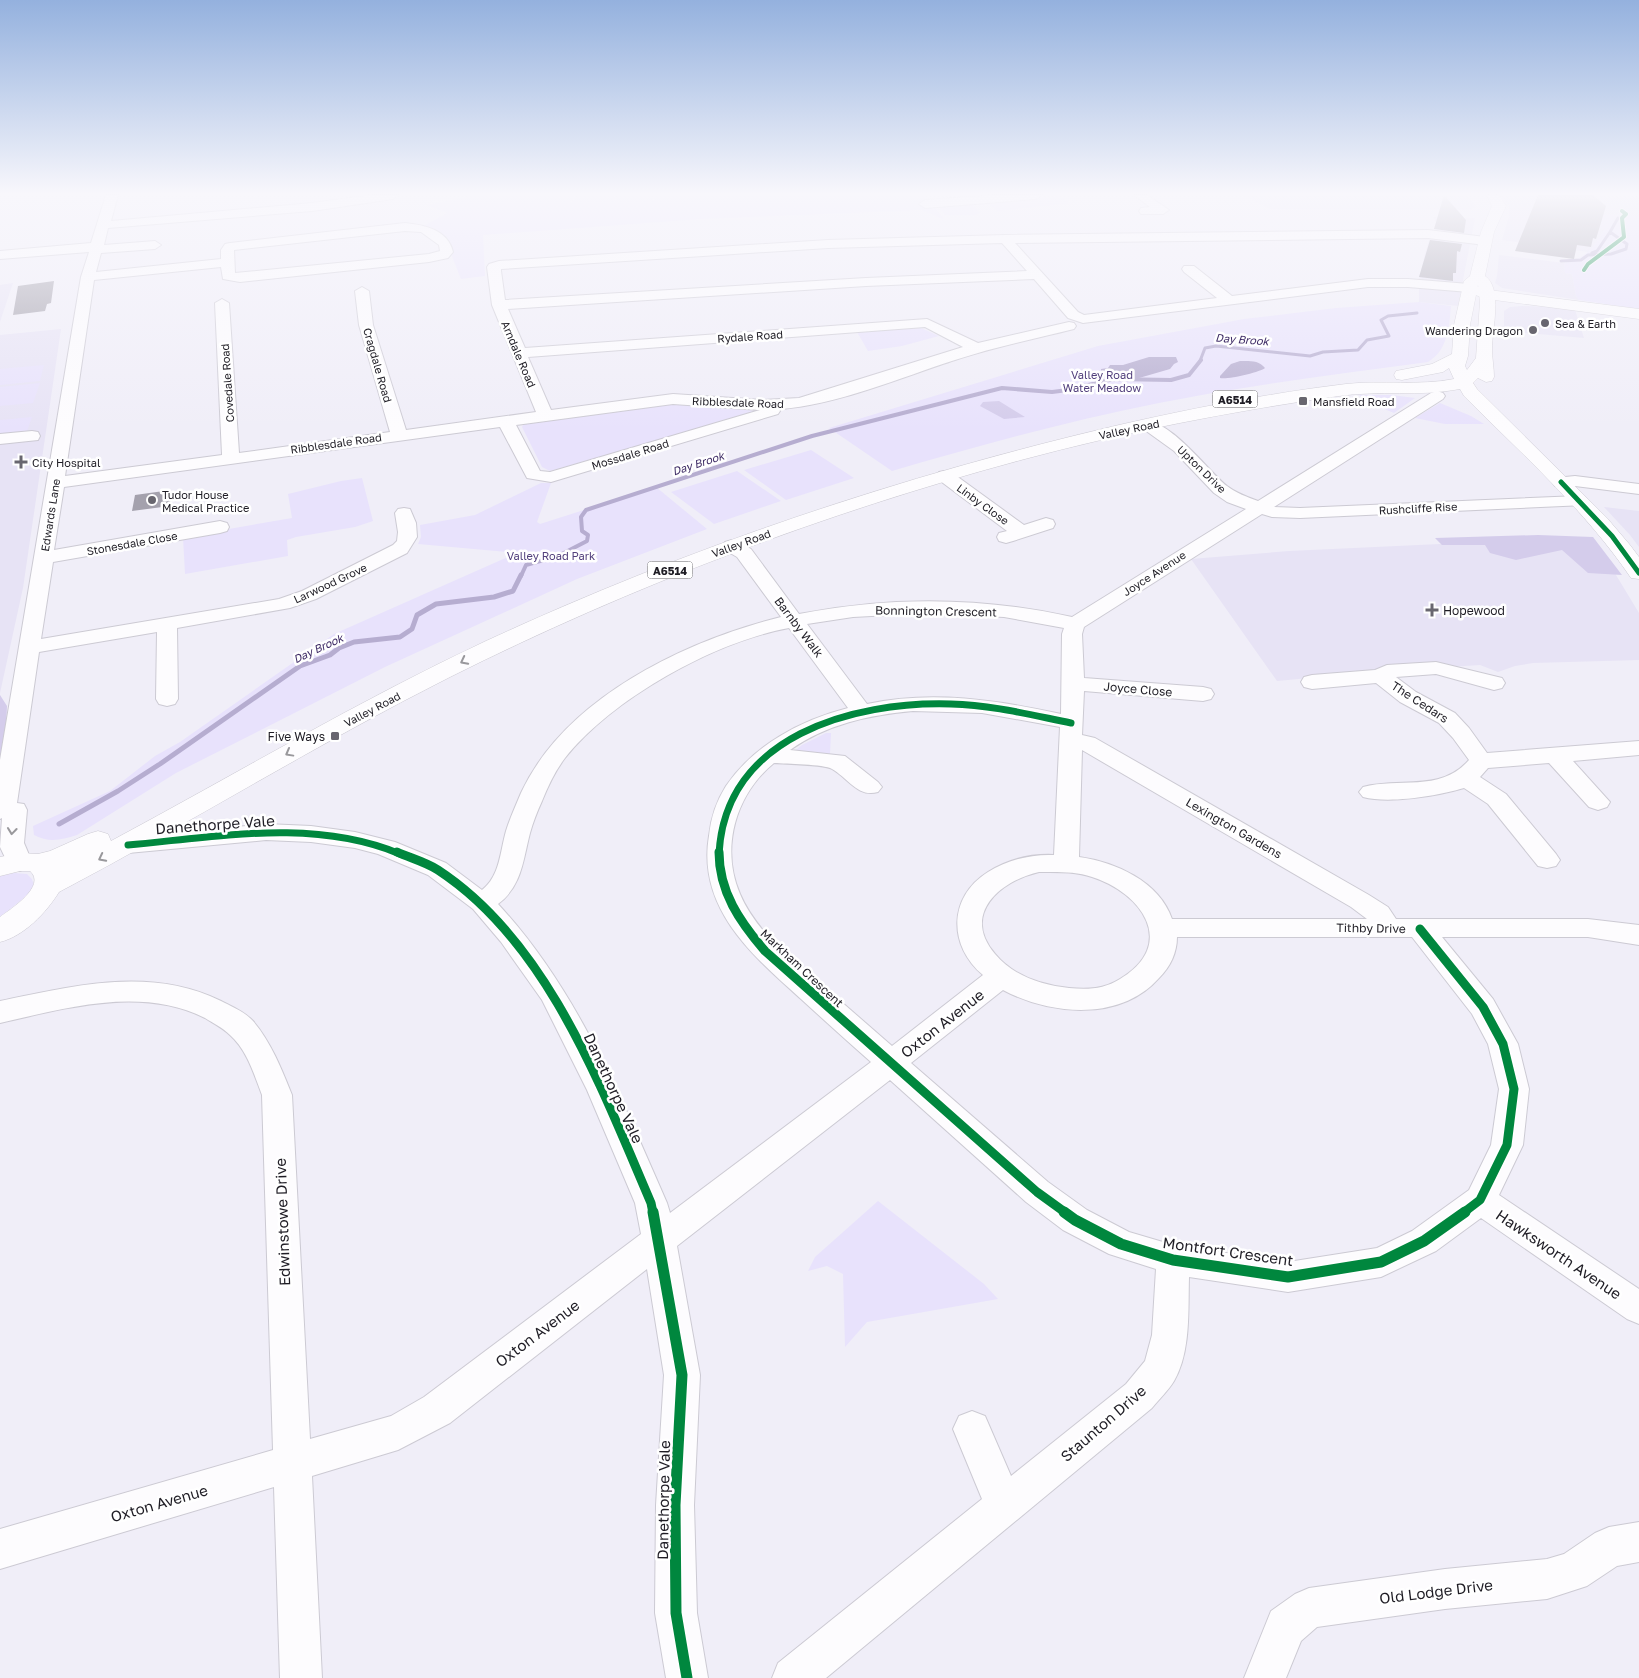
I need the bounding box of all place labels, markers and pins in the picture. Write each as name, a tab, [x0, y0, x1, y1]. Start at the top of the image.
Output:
marker: Sea & Earth	[1539, 317, 1551, 329]
place label: Sea & Earth	[1555, 317, 1616, 330]
place label: Wandering Dragon	[1425, 324, 1523, 337]
marker: Wandering Dragon	[1527, 324, 1539, 336]
marker: Mansfield Road	[1297, 395, 1309, 407]
place label: Mansfield Road	[1313, 395, 1395, 408]
marker: City Hospital	[14, 455, 28, 469]
place label: City Hospital	[32, 456, 101, 469]
place label: Tudor House Medical Practice	[162, 488, 249, 514]
marker: Tudor House Medical Practice	[146, 494, 158, 506]
marker: Hopewood	[1425, 603, 1439, 617]
place label: Hopewood	[1443, 603, 1505, 618]
place label: Five Ways	[268, 729, 325, 744]
marker: Five Ways	[329, 730, 341, 742]

